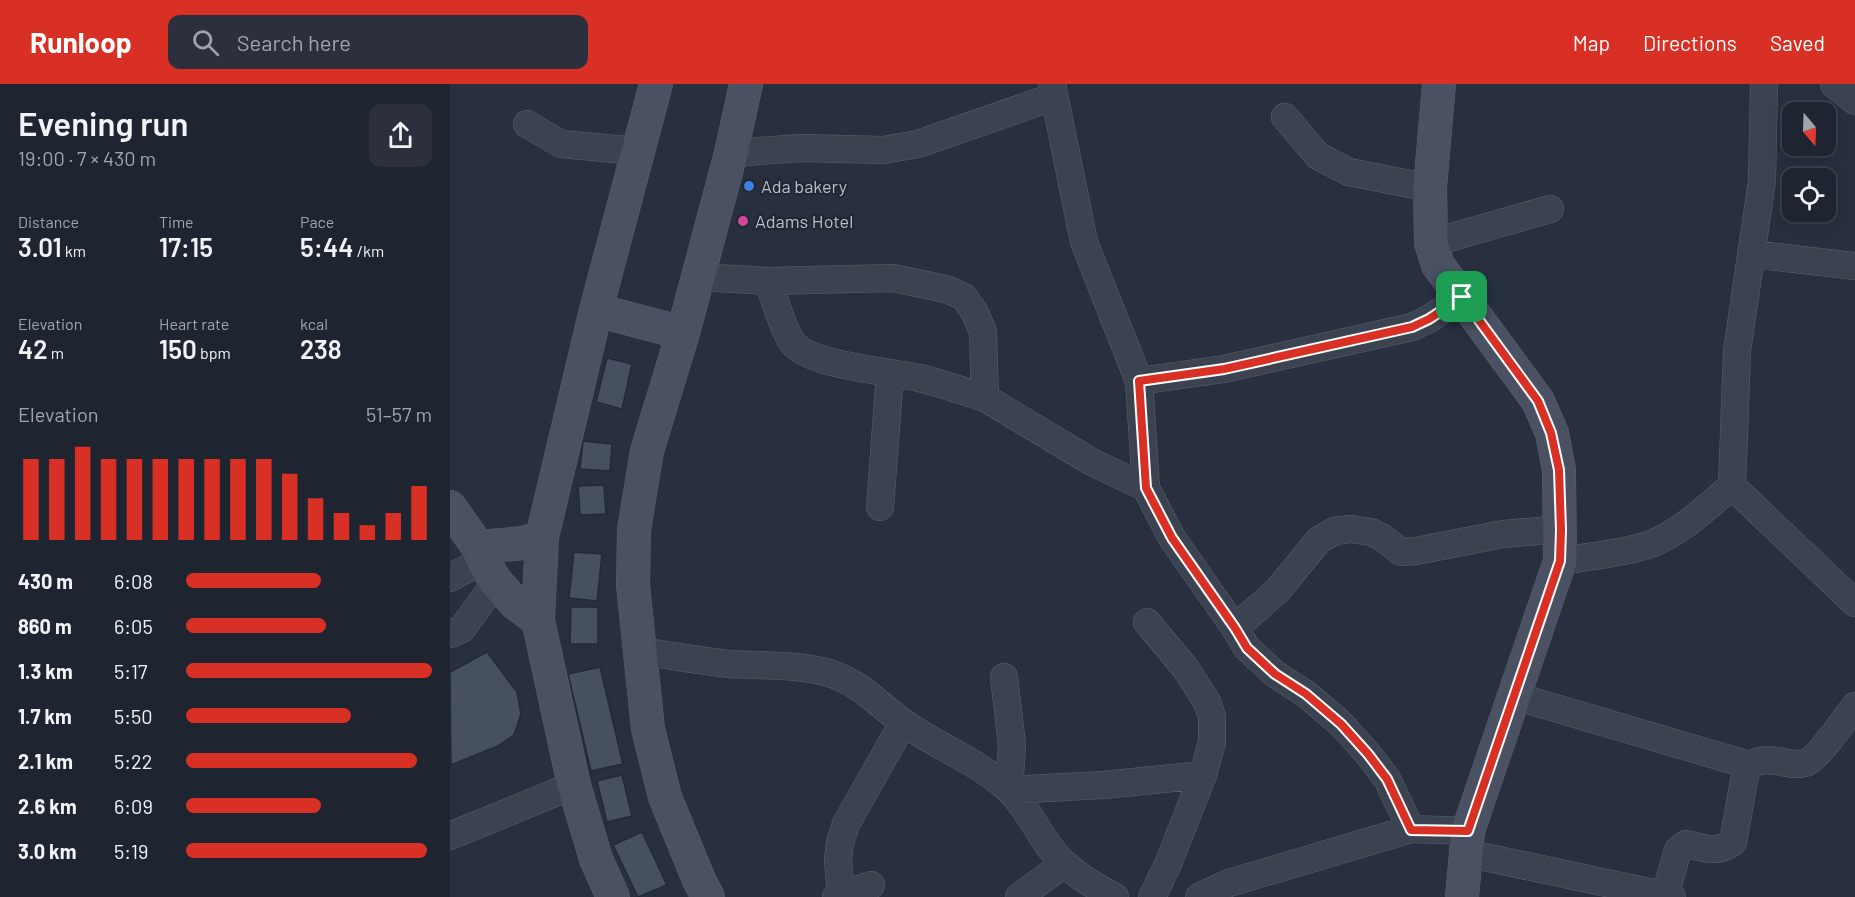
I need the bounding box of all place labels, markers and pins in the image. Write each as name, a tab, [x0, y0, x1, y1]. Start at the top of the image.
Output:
place label: Ada bakery	[761, 175, 847, 197]
marker: Ada bakery	[742, 179, 756, 193]
place label: Adams Hotel	[755, 210, 853, 232]
marker: Adams Hotel	[736, 214, 750, 228]
pin	[1436, 271, 1487, 322]

